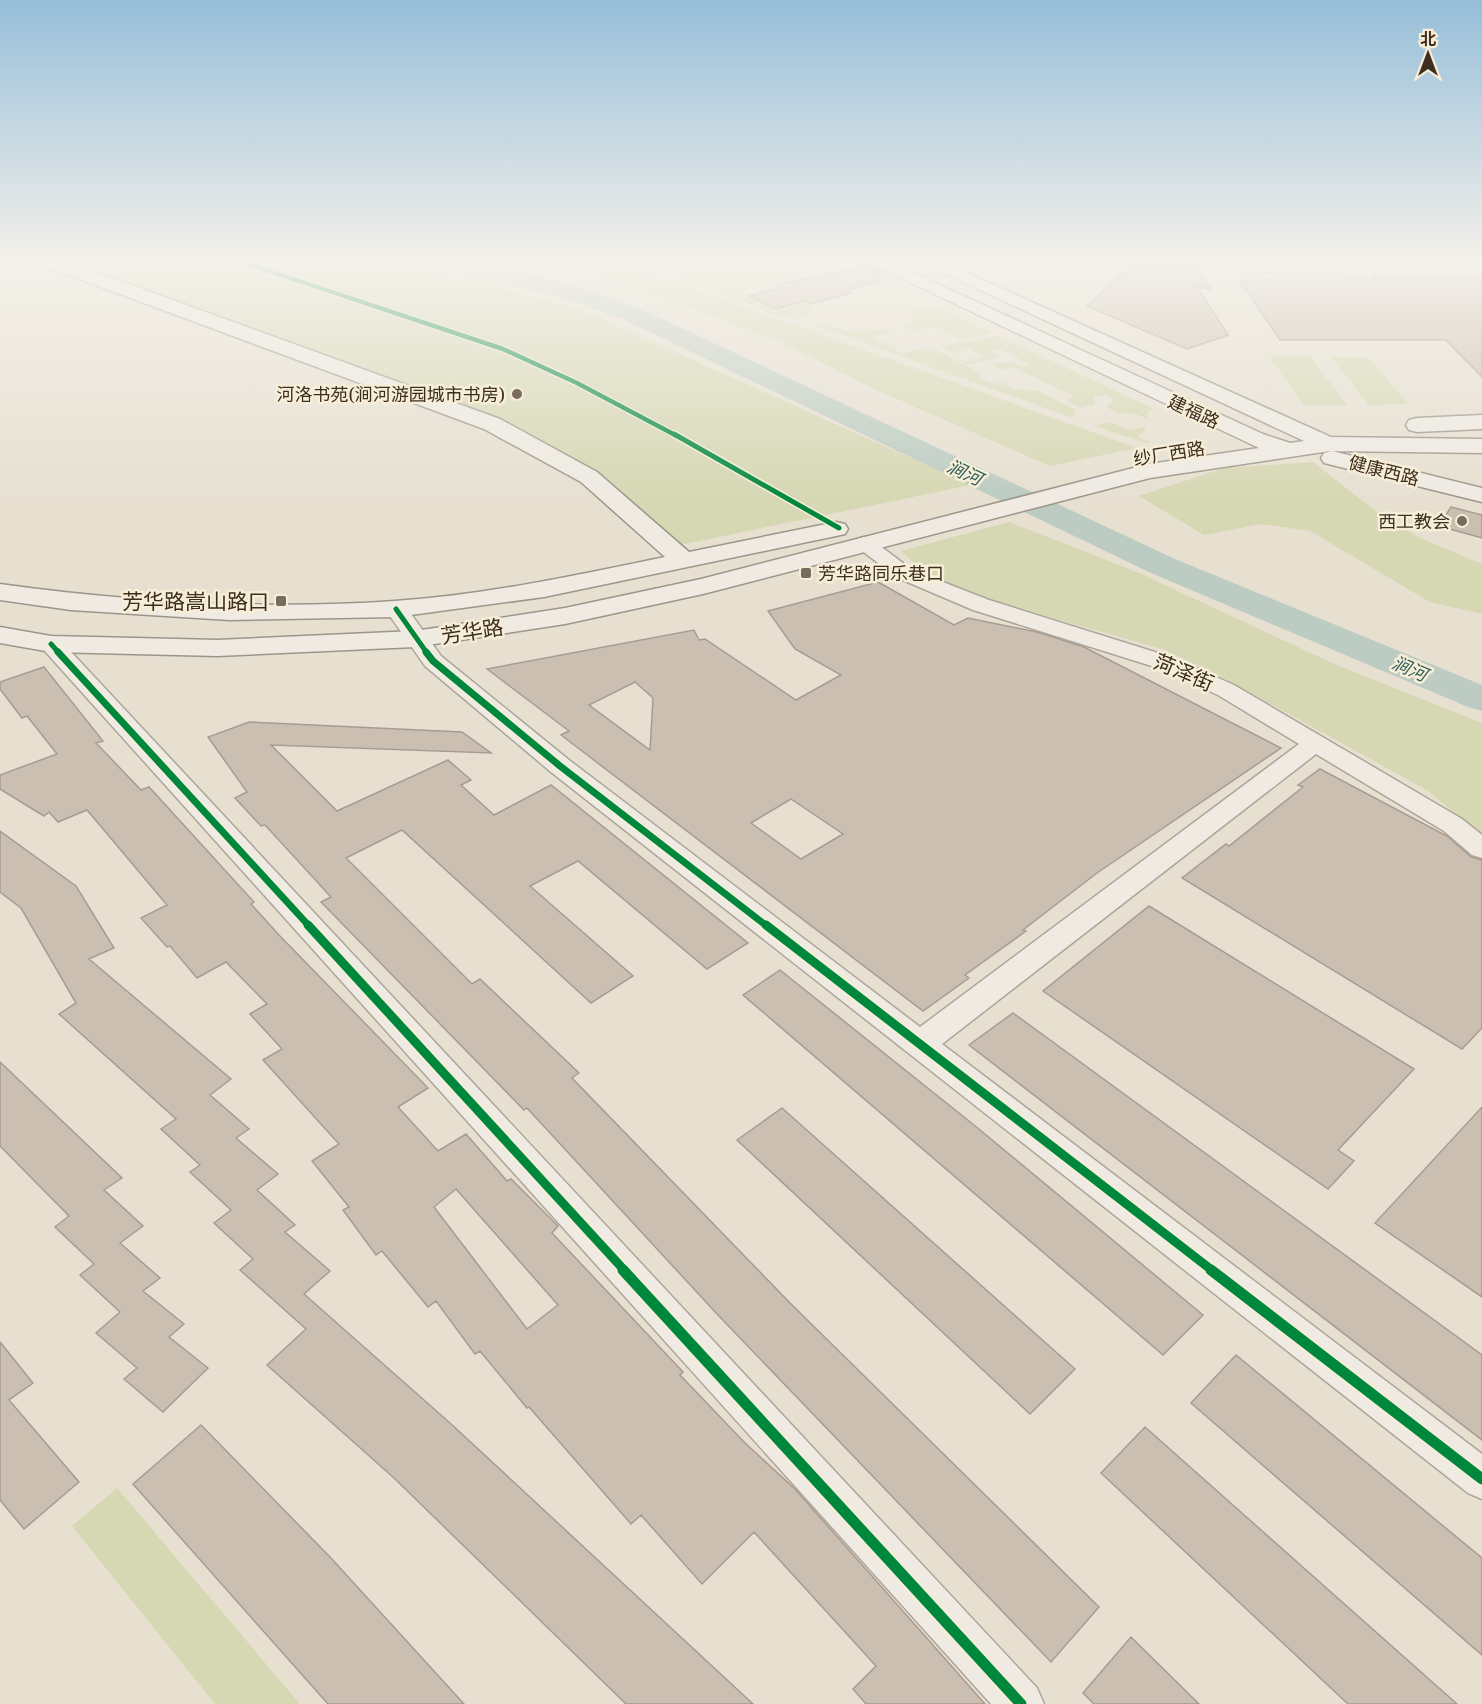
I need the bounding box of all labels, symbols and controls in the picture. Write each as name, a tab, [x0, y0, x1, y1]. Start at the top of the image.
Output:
north arrow	[1398, 24, 1458, 84]
text: 北	[1420, 28, 1436, 50]
place label: 河洛书苑(涧河游园城市书房)	[277, 382, 505, 406]
marker: 河洛书苑(涧河游园城市书房)	[510, 387, 524, 401]
street label: 建福路	[1164, 389, 1224, 433]
street label: 纱厂西路	[1132, 436, 1206, 470]
street label: 健康西路	[1346, 450, 1422, 490]
water label: 涧河	[944, 454, 989, 492]
place label: 西工教会	[1378, 509, 1450, 533]
marker: 西工教会	[1455, 514, 1469, 528]
place label: 芳华路同乐巷口	[818, 561, 944, 585]
marker: 芳华路同乐巷口	[799, 566, 813, 580]
place label: 芳华路嵩山路口	[122, 587, 269, 615]
marker: 芳华路嵩山路口	[274, 594, 288, 608]
street label: 芳华路	[439, 612, 505, 650]
street label: 菏泽街	[1150, 647, 1218, 697]
water label: 涧河	[1389, 650, 1434, 687]

